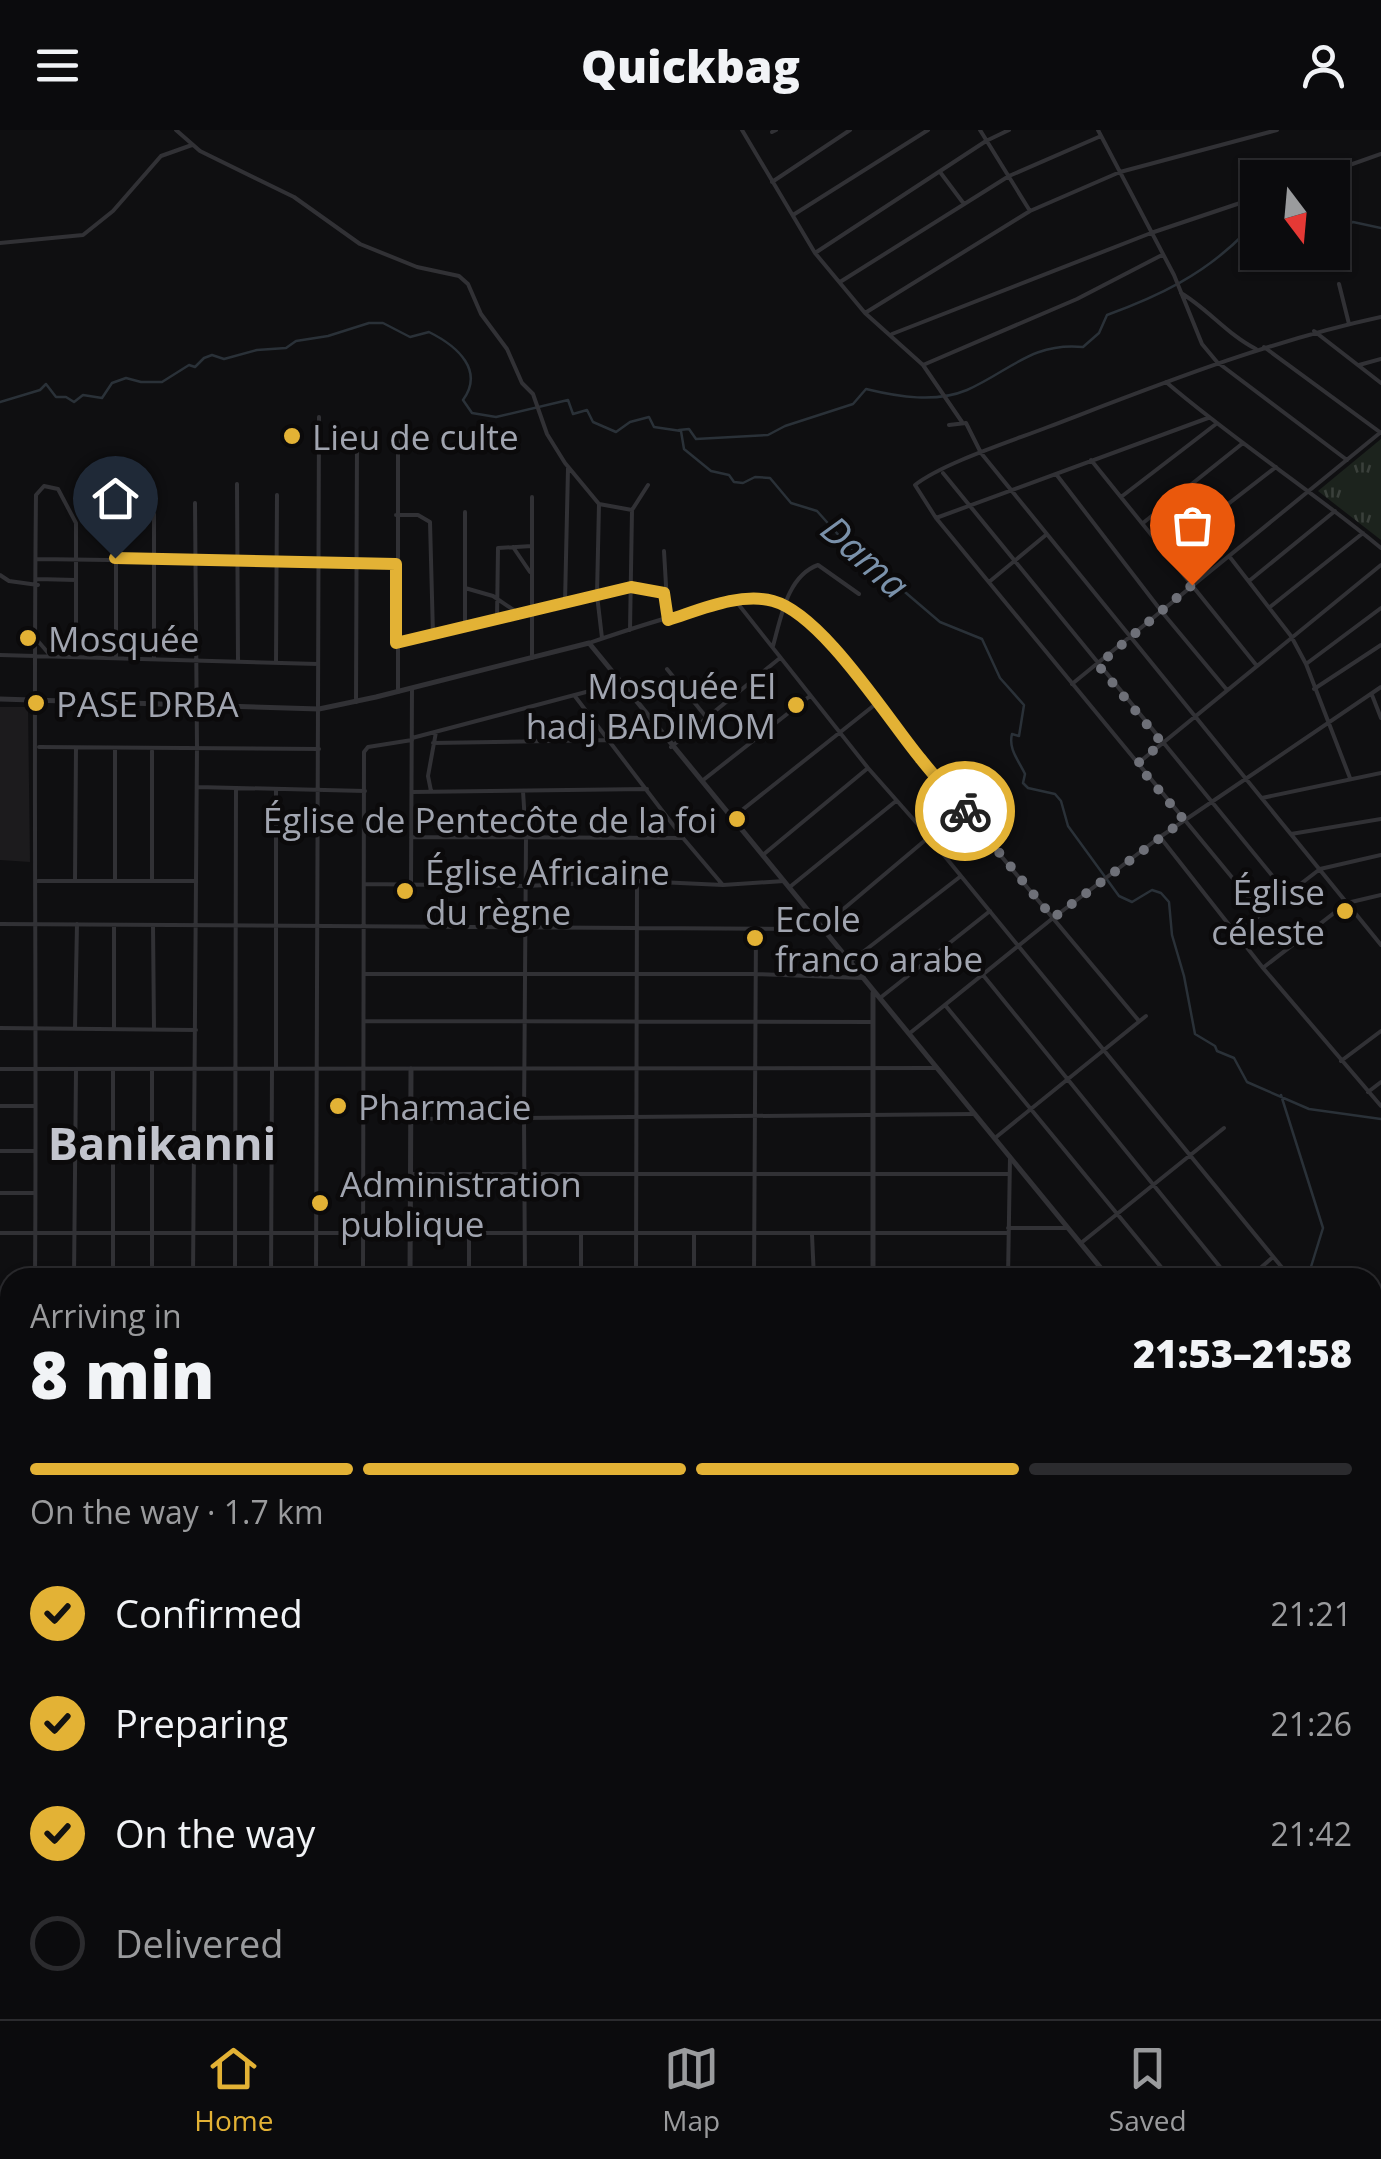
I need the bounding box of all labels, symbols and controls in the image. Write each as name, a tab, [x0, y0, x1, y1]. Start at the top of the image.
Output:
text: Quickbag	[581, 35, 800, 96]
icon: menu	[30, 38, 85, 93]
icon: person	[1296, 38, 1351, 93]
north arrow	[1240, 160, 1350, 270]
map controls	[1240, 160, 1350, 270]
place label: Lieu de culte	[312, 413, 519, 460]
marker: Lieu de culte	[281, 425, 303, 447]
pin	[73, 456, 158, 559]
icon: home	[88, 471, 143, 526]
pin	[1150, 483, 1235, 586]
icon: bag	[1165, 498, 1220, 553]
water label: Dama	[811, 503, 921, 609]
place label: Mosquée	[48, 615, 199, 662]
marker: Mosquée	[17, 627, 39, 649]
place label: Mosquée El hadj BADIMOM	[526, 662, 776, 749]
place label: PASE DRBA	[56, 680, 240, 727]
marker: PASE DRBA	[25, 692, 47, 714]
marker: Mosquée El hadj BADIMOM	[785, 694, 807, 716]
courier	[915, 761, 1015, 861]
icon: bike	[938, 784, 993, 839]
place label: Église de Pentecôte de la foi	[263, 796, 717, 843]
marker: Église de Pentecôte de la foi	[726, 808, 748, 830]
place label: Église Africaine du règne	[425, 848, 670, 935]
place label: Église céleste	[1211, 868, 1325, 955]
marker: Église Africaine du règne	[394, 880, 416, 902]
place label: Ecole franco arabe	[775, 895, 983, 982]
marker: Église céleste	[1334, 900, 1356, 922]
marker: Ecole franco arabe	[744, 927, 766, 949]
place label: Pharmacie	[358, 1083, 531, 1130]
marker: Pharmacie	[327, 1095, 349, 1117]
district label: Banikanni	[48, 1112, 276, 1173]
place label: Administration publique	[340, 1160, 582, 1247]
marker: Administration publique	[309, 1192, 331, 1214]
text: Arriving in	[30, 1294, 182, 1337]
text: 21:53–21:58	[1133, 1327, 1352, 1379]
text: 8 min	[30, 1330, 215, 1418]
text: On the way · 1.7 km	[30, 1490, 324, 1533]
icon: check	[30, 1586, 85, 1641]
text: Confirmed	[115, 1587, 303, 1639]
text: 21:21	[1270, 1592, 1352, 1635]
icon: check	[30, 1696, 85, 1751]
text: Preparing	[115, 1697, 288, 1749]
text: 21:26	[1270, 1702, 1352, 1745]
icon: check	[30, 1806, 85, 1861]
text: On the way	[115, 1807, 315, 1859]
text: 21:42	[1270, 1812, 1352, 1855]
text: Delivered	[115, 1917, 284, 1969]
tab: Home	[194, 2041, 274, 2139]
tab: Map	[662, 2041, 720, 2139]
tab: Saved	[1109, 2041, 1187, 2139]

